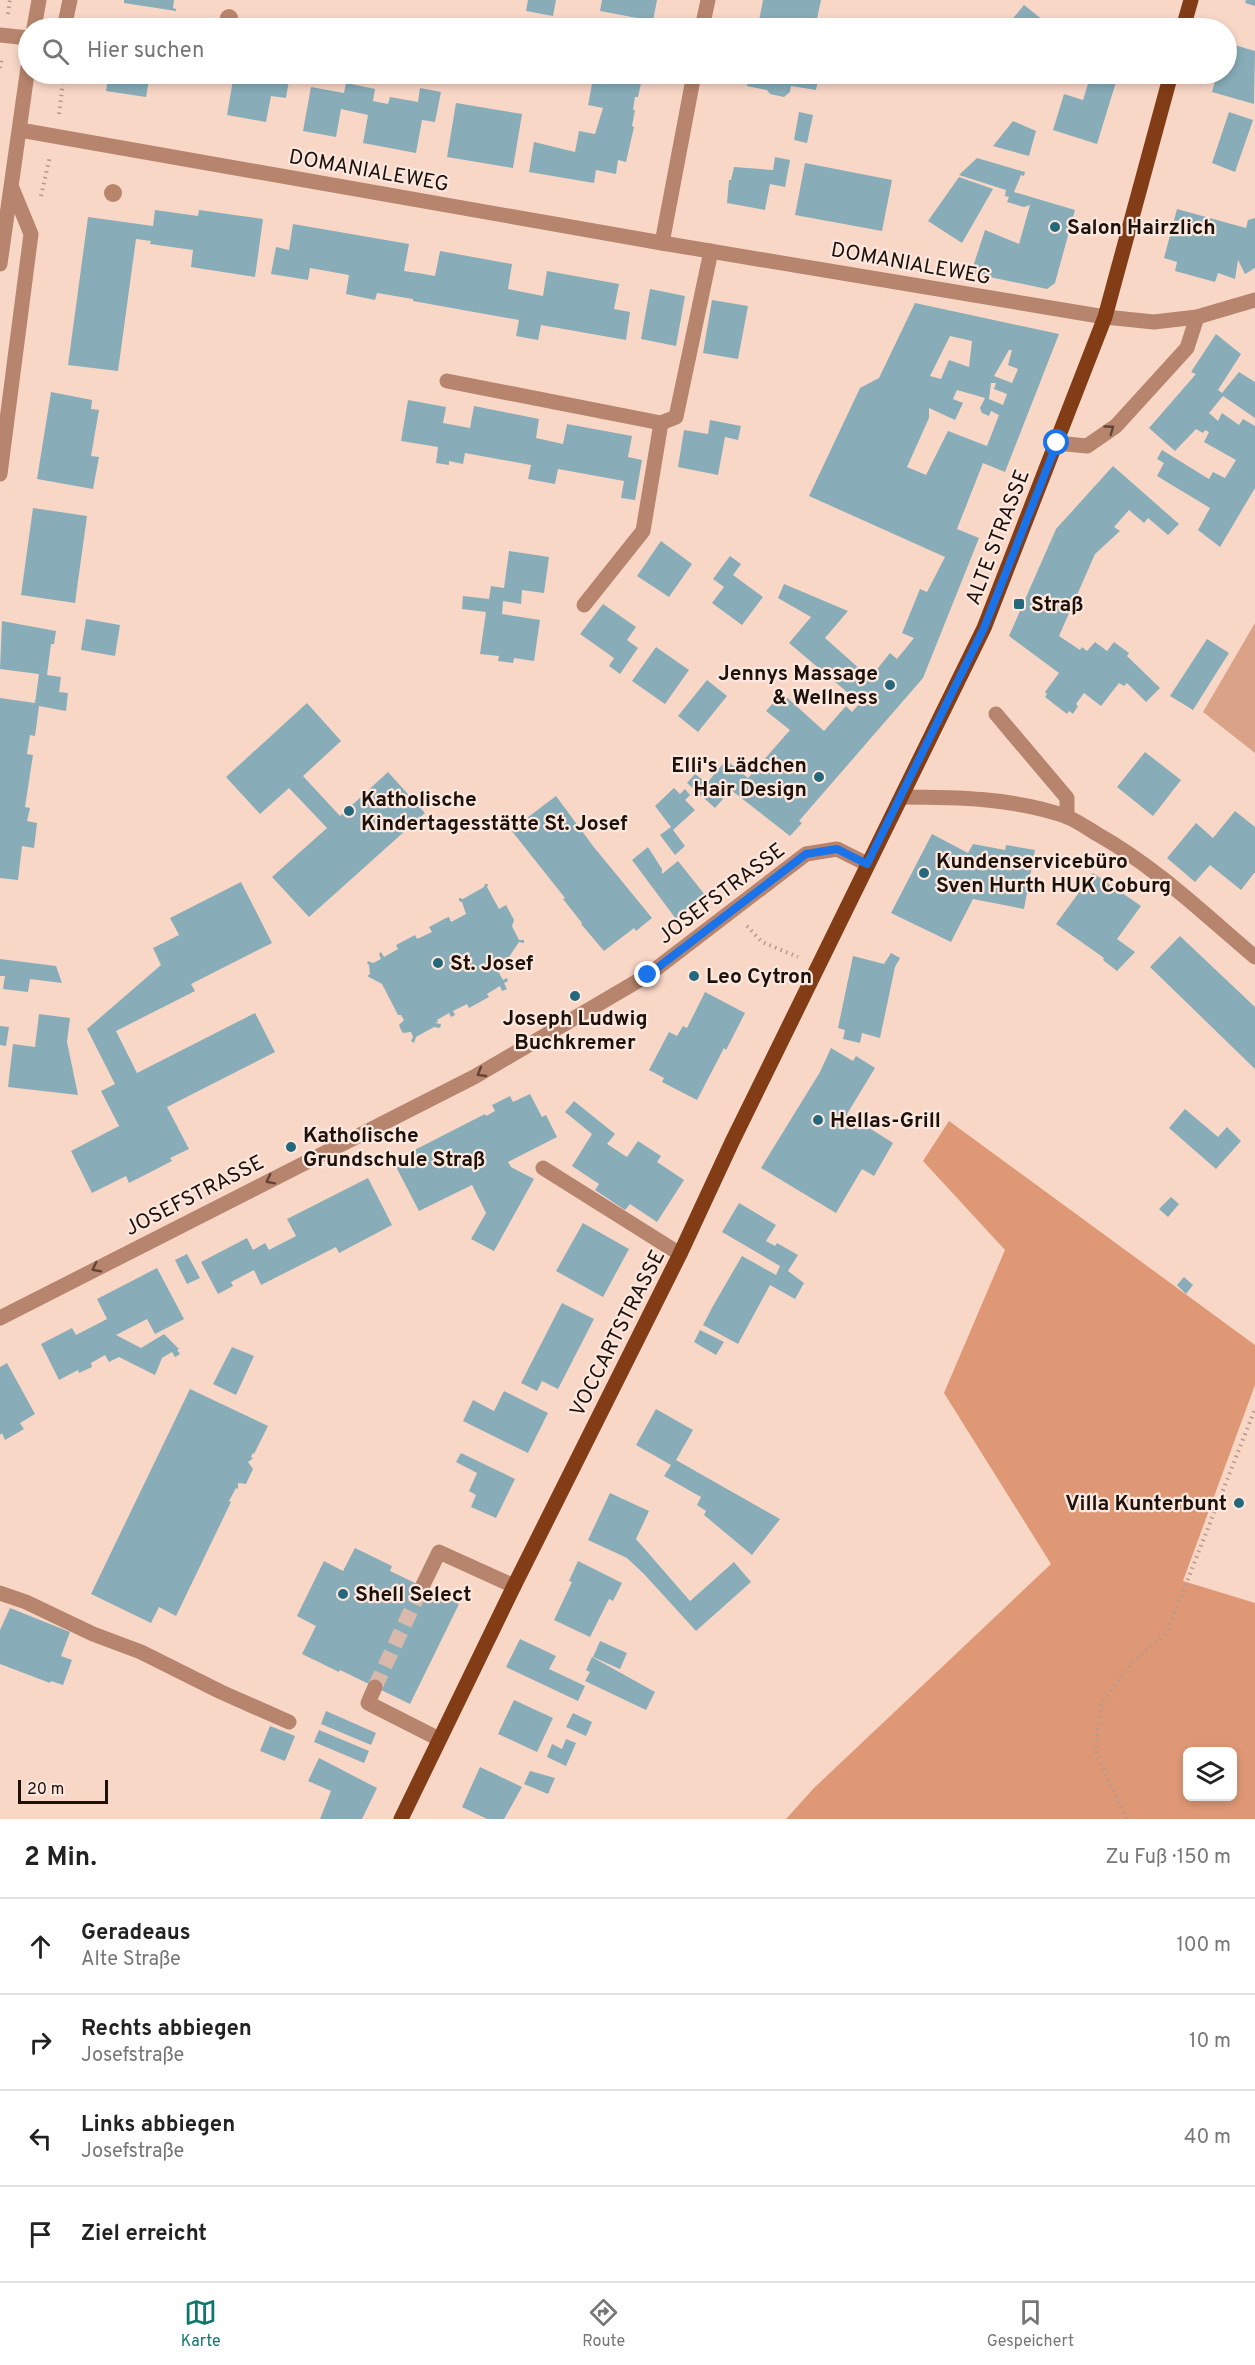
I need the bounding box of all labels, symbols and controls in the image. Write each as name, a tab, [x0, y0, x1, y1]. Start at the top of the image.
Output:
search box	[18, 18, 1237, 84]
icon: search	[39, 35, 72, 68]
text: Hier suchen	[87, 38, 204, 65]
street label: DOMANIALEWEG	[287, 144, 451, 199]
place label: Salon Hairzlich	[1067, 215, 1216, 242]
marker: Salon Hairzlich	[1048, 220, 1062, 234]
street label: DOMANIALEWEG	[829, 237, 993, 292]
one-way arrow	[1104, 425, 1115, 436]
route start	[1043, 429, 1069, 455]
street label: ALTE STRASSE	[960, 466, 1037, 609]
place label: Straß	[1031, 592, 1083, 619]
marker: Straß	[1012, 597, 1026, 611]
place label: Jennys Massage & Wellness	[718, 661, 878, 712]
marker: Jennys Massage & Wellness	[883, 678, 897, 692]
place label: Elli's Lädchen Hair Design	[671, 753, 807, 804]
marker: Elli's Lädchen Hair Design	[812, 770, 826, 784]
place label: Katholische Kindertagesstätte St. Josef	[361, 787, 628, 838]
marker: Katholische Kindertagesstätte St. Josef	[342, 804, 356, 818]
street label: JOSEFSTRASSE	[653, 838, 791, 951]
place label: Kundenservicebüro Sven Hurth HUK Coburg	[936, 849, 1171, 900]
marker: Kundenservicebüro Sven Hurth HUK Coburg	[917, 866, 931, 880]
place label: St. Josef	[450, 951, 534, 978]
marker: St. Josef	[431, 956, 445, 970]
route end	[634, 961, 660, 987]
place label: Leo Cytron	[706, 964, 812, 991]
marker: Leo Cytron	[687, 969, 701, 983]
marker: Joseph Ludwig Buchkremer	[568, 989, 582, 1003]
place label: Joseph Ludwig Buchkremer	[502, 1006, 648, 1057]
one-way arrow	[477, 1066, 487, 1077]
place label: Hellas-Grill	[830, 1108, 941, 1135]
marker: Hellas-Grill	[811, 1113, 825, 1127]
place label: Katholische Grundschule Straß	[303, 1123, 485, 1174]
marker: Katholische Grundschule Straß	[284, 1140, 298, 1154]
street label: JOSEFSTRASSE	[121, 1150, 269, 1243]
one-way arrow	[265, 1173, 276, 1185]
street label: VOCCARTSTRASSE	[565, 1246, 672, 1422]
one-way arrow	[91, 1261, 102, 1273]
place label: Villa Kunterbunt	[1065, 1491, 1227, 1518]
marker: Villa Kunterbunt	[1232, 1496, 1246, 1510]
place label: Shell Select	[355, 1582, 471, 1609]
marker: Shell Select	[336, 1587, 350, 1601]
map controls	[1183, 1747, 1237, 1801]
button: layers	[1183, 1747, 1237, 1801]
scale bar	[18, 1777, 108, 1804]
text: 20 m	[27, 1780, 64, 1800]
text: 2 Min.	[24, 1842, 97, 1875]
text: Zu Fuß · 150 m	[1105, 1845, 1231, 1871]
text: Geradeaus	[81, 1920, 191, 1947]
icon: ahead	[24, 1930, 57, 1963]
text: 100 m	[1176, 1933, 1231, 1959]
text: Alte Straße	[81, 1947, 181, 1973]
text: Rechts abbiegen	[81, 2016, 252, 2043]
icon: right	[24, 2026, 57, 2059]
text: 10 m	[1189, 2029, 1231, 2055]
text: Josefstraße	[81, 2043, 184, 2069]
text: Links abbiegen	[81, 2112, 235, 2139]
icon: left	[24, 2122, 57, 2155]
text: 40 m	[1184, 2125, 1231, 2151]
text: Josefstraße	[81, 2139, 184, 2165]
icon: arrive	[24, 2218, 57, 2251]
text: Ziel erreicht	[81, 2221, 207, 2248]
tab: Karte	[181, 2296, 221, 2352]
tab: Route	[582, 2296, 625, 2352]
tab: Gespeichert	[987, 2296, 1074, 2352]

